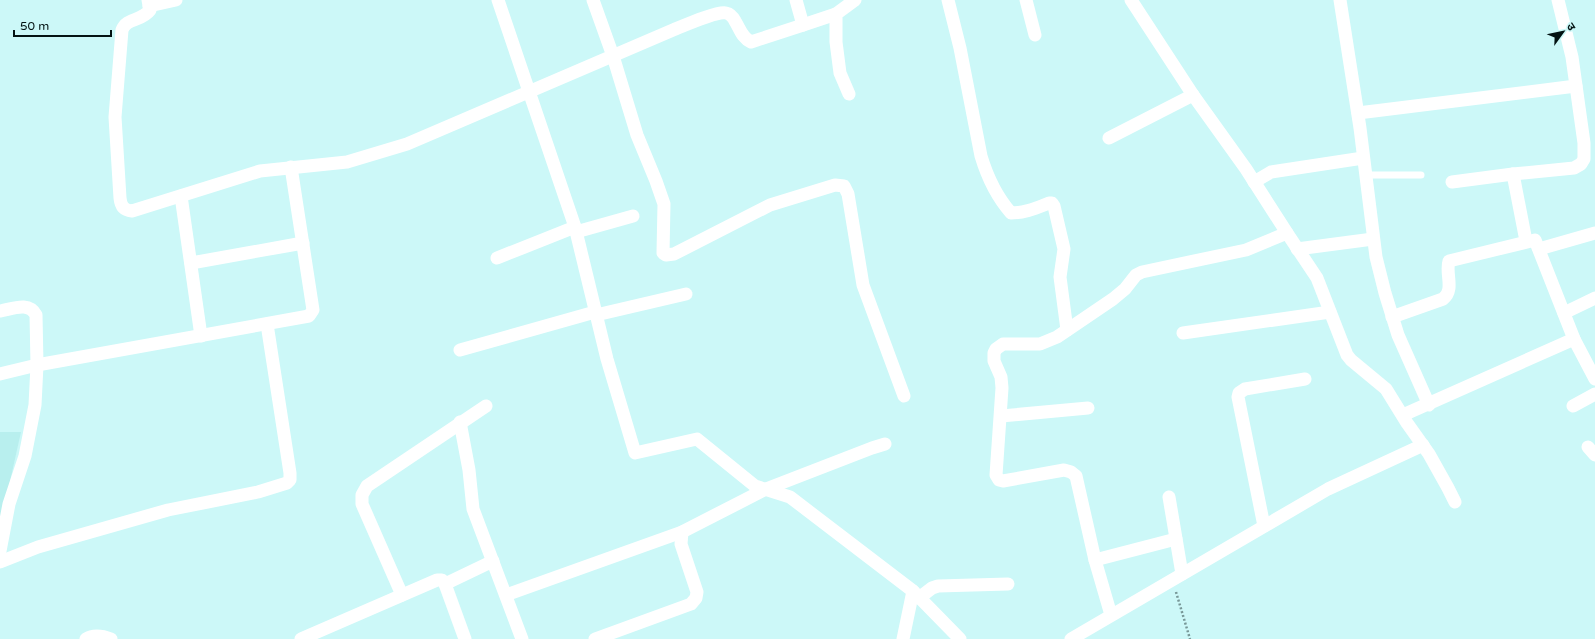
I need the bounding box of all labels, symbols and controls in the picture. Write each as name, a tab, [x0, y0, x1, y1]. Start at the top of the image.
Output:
scale bar	[14, 12, 111, 38]
north arrow	[1543, 12, 1583, 52]
text: 50 m	[20, 19, 49, 33]
text: उ	[1564, 21, 1578, 34]

